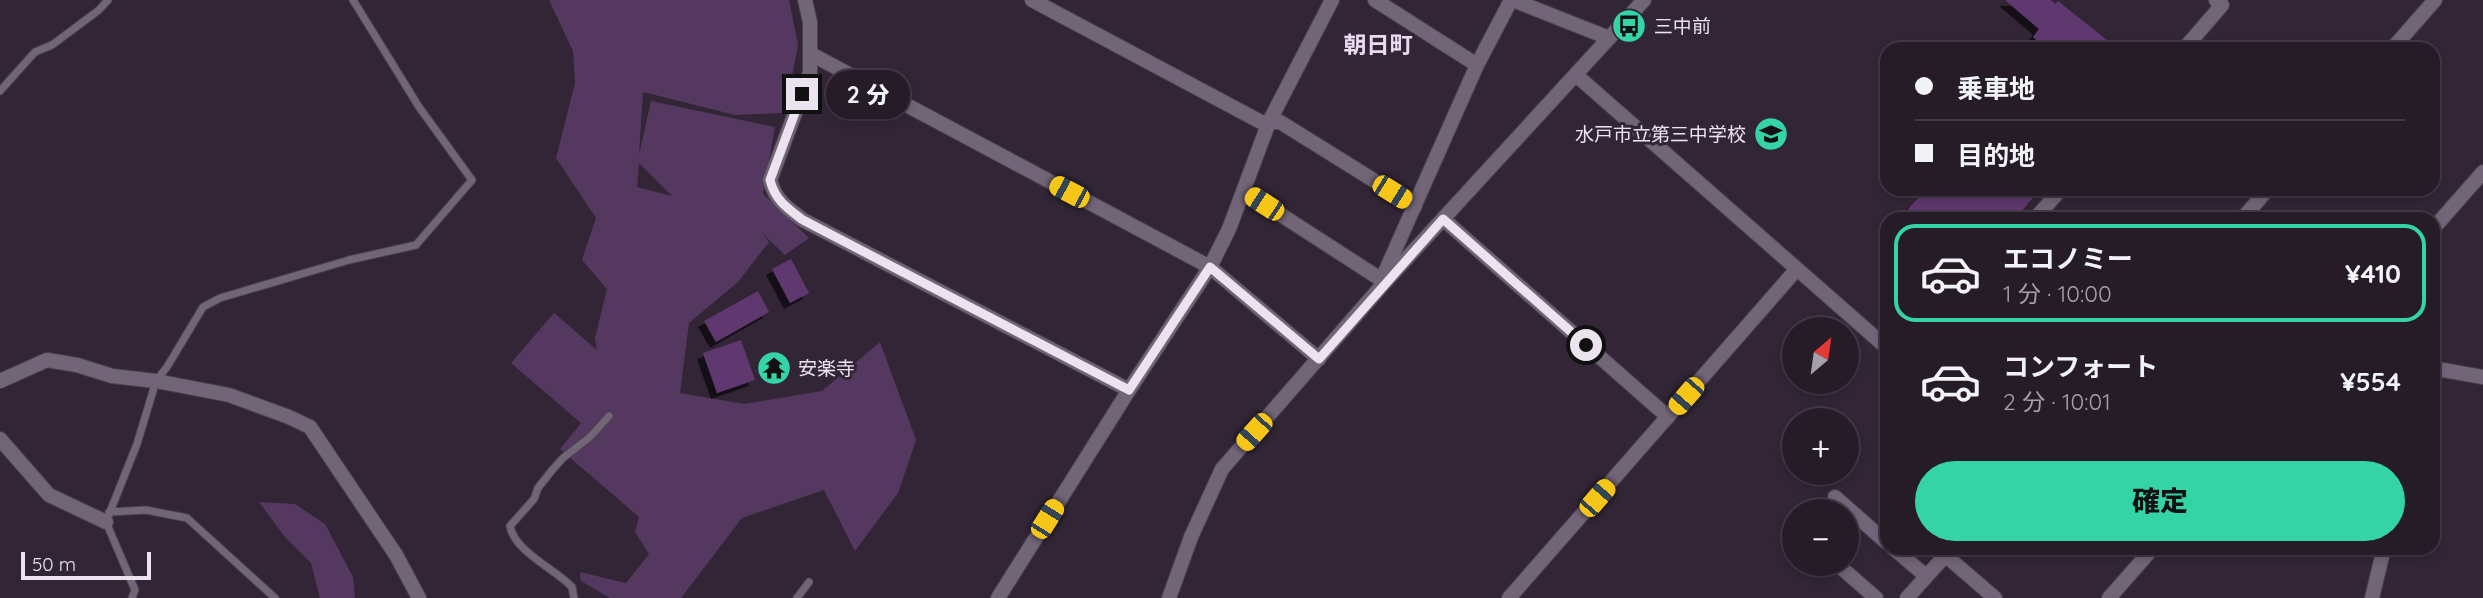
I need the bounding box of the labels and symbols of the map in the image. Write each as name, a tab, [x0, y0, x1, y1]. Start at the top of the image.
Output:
bus stop icon: 三中前	[1610, 7, 1648, 45]
place label: 三中前	[1654, 14, 1711, 38]
district label: 朝日町	[1344, 30, 1413, 59]
callout: 2 分	[826, 70, 910, 119]
route end	[786, 78, 818, 110]
school or university icon: 水戸市立第三中学校	[1752, 115, 1790, 153]
place label: 水戸市立第三中学校	[1575, 122, 1746, 146]
car	[1369, 172, 1416, 212]
car	[1046, 173, 1093, 211]
car	[1241, 184, 1288, 224]
north arrow	[1782, 317, 1858, 394]
route start	[1570, 329, 1602, 361]
temple icon: 安楽寺	[755, 349, 793, 387]
place label: 安楽寺	[798, 356, 855, 380]
car	[1665, 373, 1708, 419]
car	[1233, 409, 1276, 455]
car	[1576, 475, 1619, 521]
car	[1027, 496, 1068, 542]
scale bar	[21, 549, 150, 581]

